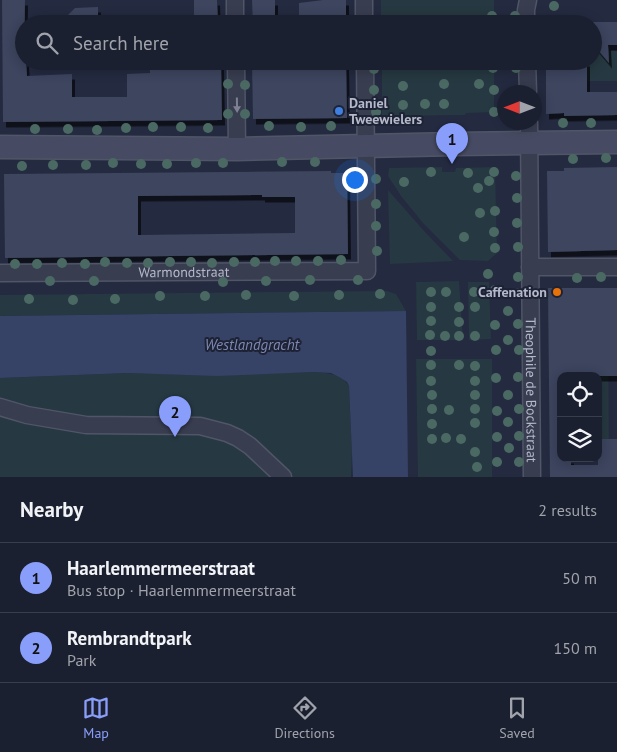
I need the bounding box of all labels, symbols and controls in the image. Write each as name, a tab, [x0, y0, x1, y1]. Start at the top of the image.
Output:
search box	[15, 15, 602, 70]
icon: search	[33, 29, 61, 57]
text: Search here	[73, 31, 169, 55]
north arrow	[497, 85, 542, 130]
place label: Daniel Tweewielers	[349, 94, 422, 128]
one-way arrow	[233, 98, 241, 114]
marker: Daniel Tweewielers	[333, 105, 345, 117]
pin: 1	[436, 123, 468, 164]
your location	[342, 167, 368, 193]
street label: Warmondstraat	[138, 263, 230, 281]
place label: Caffenation	[478, 283, 547, 301]
marker: Caffenation	[551, 286, 563, 298]
street label: Theophile de Bockstraat	[522, 317, 541, 463]
water label: Westlandgracht	[205, 335, 301, 354]
map controls	[557, 372, 602, 462]
button: locate	[557, 372, 602, 417]
pin: 2	[159, 396, 191, 437]
button: layers	[557, 417, 602, 462]
text: Nearby	[20, 496, 83, 523]
text: 2 results	[538, 500, 597, 520]
text: Haarlemmermeerstraat	[67, 556, 255, 580]
text: 1	[31, 568, 41, 588]
text: 50 m	[562, 568, 597, 588]
text: Bus stop · Haarlemmermeerstraat	[67, 580, 296, 600]
text: Rembrandtpark	[67, 626, 192, 650]
text: 2	[31, 638, 41, 658]
text: 150 m	[554, 638, 597, 658]
text: Park	[67, 650, 96, 670]
tab: Map	[82, 694, 110, 742]
tab: Directions	[274, 694, 335, 742]
tab: Saved	[499, 694, 535, 742]

